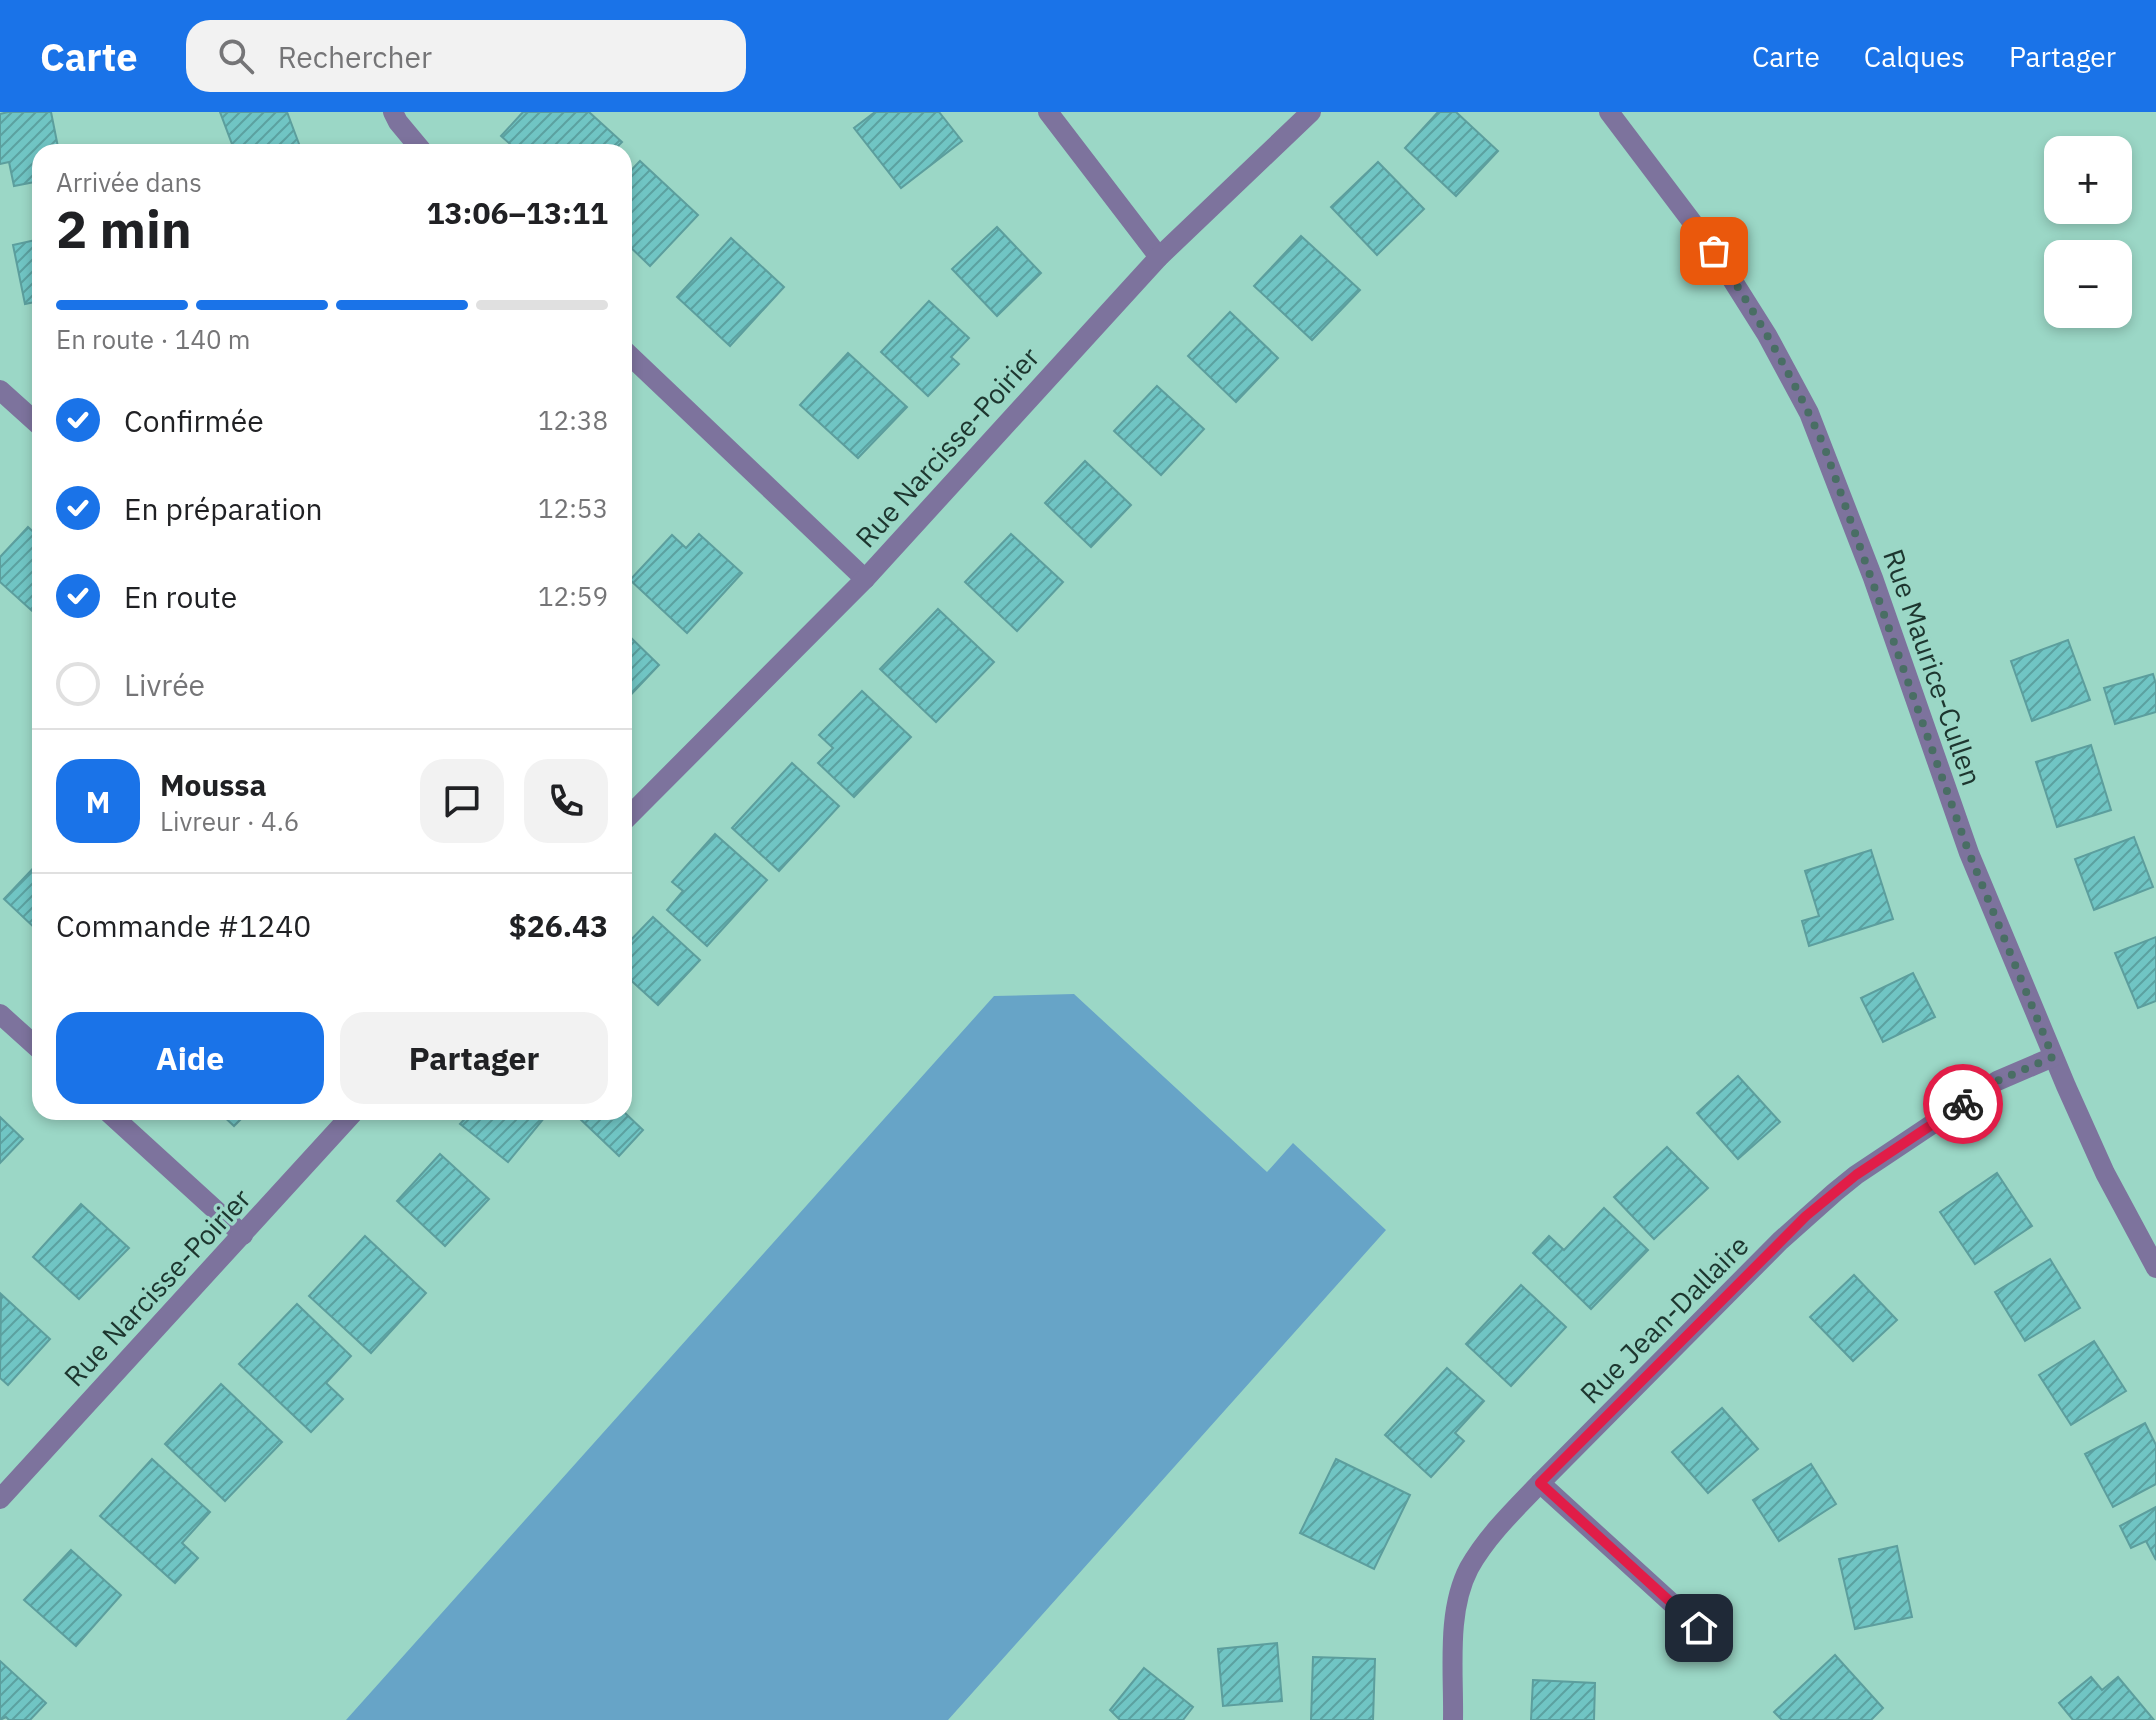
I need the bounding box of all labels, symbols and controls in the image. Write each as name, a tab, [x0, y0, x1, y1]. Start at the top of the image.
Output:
search box	[186, 20, 746, 92]
text: Carte	[40, 32, 138, 81]
icon: search	[214, 34, 258, 78]
text: Rechercher	[278, 37, 432, 76]
text: Carte	[1752, 38, 1820, 75]
text: Calques	[1864, 38, 1965, 75]
text: Partager	[2009, 38, 2116, 75]
map controls	[2044, 136, 2132, 328]
button: +	[2044, 136, 2132, 224]
text: Arrivée dans	[56, 165, 202, 199]
text: 13:06–13:11	[427, 193, 608, 232]
text: 2 min	[56, 195, 192, 262]
pin	[1680, 217, 1748, 285]
icon: bag	[1692, 229, 1736, 273]
button: −	[2044, 240, 2132, 328]
text: En route · 140 m	[56, 322, 250, 356]
street label: Rue Narcisse-Poirier	[847, 339, 1047, 555]
icon: check	[56, 398, 100, 442]
text: Confirmée	[124, 401, 264, 440]
text: 12:38	[538, 403, 608, 437]
icon: check	[56, 486, 100, 530]
text: En préparation	[124, 489, 323, 528]
text: 12:53	[538, 491, 608, 525]
street label: Rue Maurice-Cullen	[1875, 544, 1991, 790]
icon: check	[56, 574, 100, 618]
text: En route	[124, 577, 237, 616]
text: 12:59	[538, 579, 608, 613]
text: Livrée	[124, 665, 205, 704]
button: chat	[420, 759, 504, 843]
button: phone	[524, 759, 608, 843]
text: Moussa	[160, 765, 266, 804]
text: M	[86, 782, 110, 821]
text: Livreur · 4.6	[160, 804, 299, 838]
text: Commande #1240	[56, 906, 311, 945]
text: $26.43	[509, 906, 608, 945]
button: Aide	[56, 1012, 324, 1104]
button: Partager	[340, 1012, 608, 1104]
courier	[1923, 1064, 2003, 1144]
icon: bike	[1941, 1082, 1985, 1126]
street label: Rue Narcisse-Poirier	[56, 1180, 258, 1394]
street label: Rue Jean-Dallaire	[1572, 1227, 1756, 1411]
pin	[1665, 1594, 1733, 1662]
icon: home	[1677, 1606, 1721, 1650]

